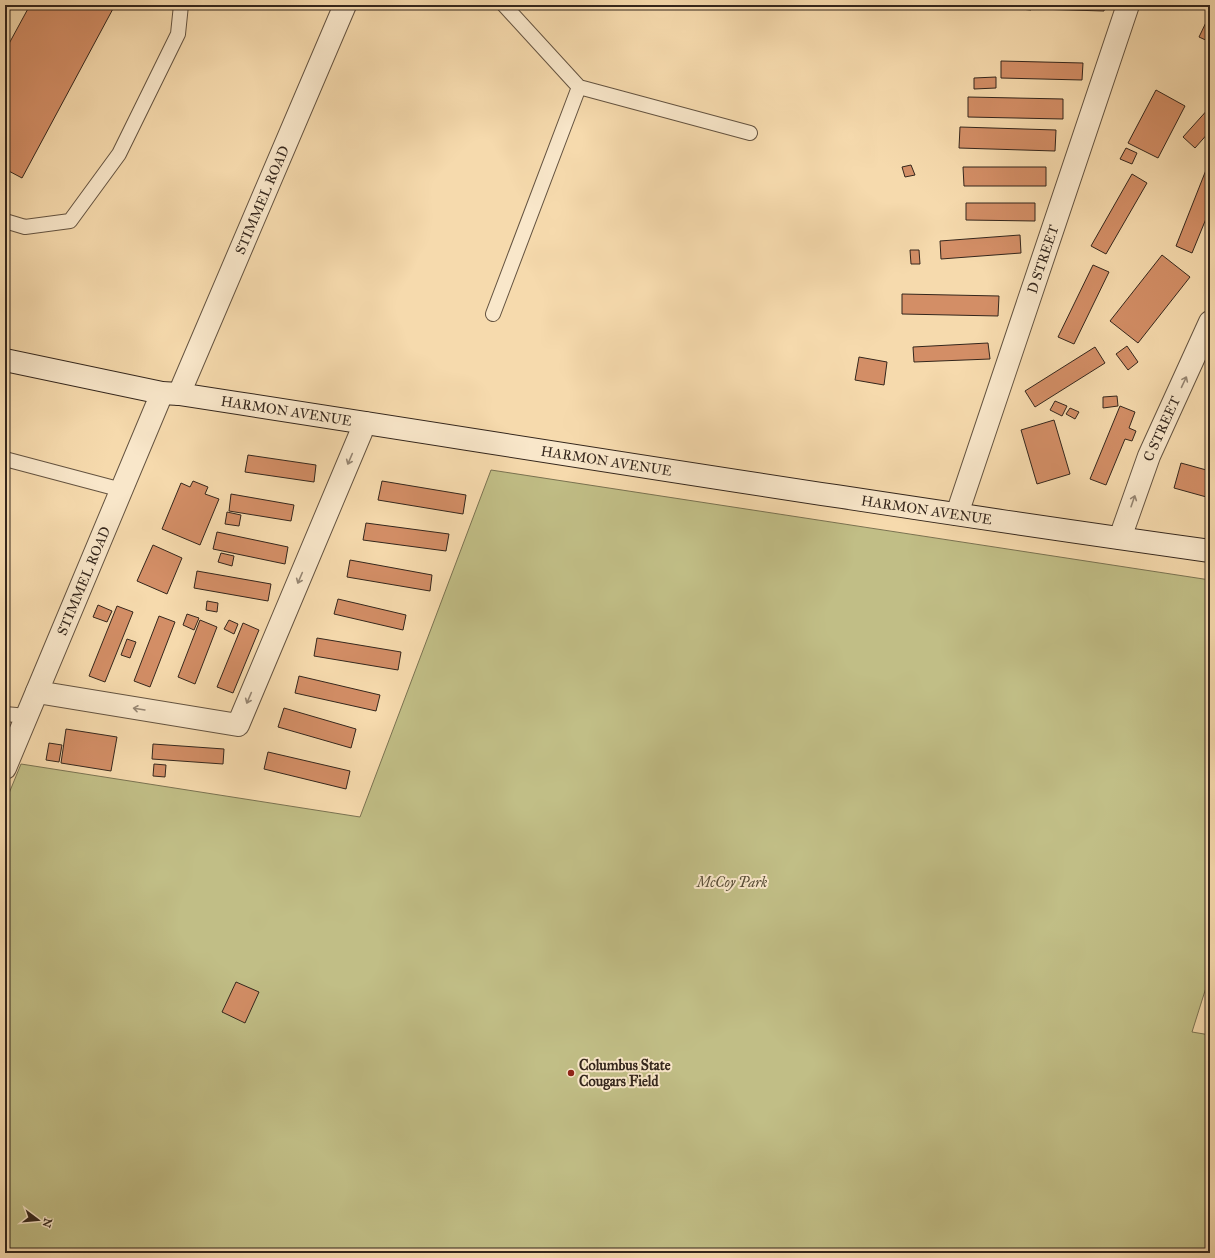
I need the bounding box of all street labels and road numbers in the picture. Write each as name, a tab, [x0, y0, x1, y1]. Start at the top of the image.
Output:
street label: STIMMEL ROAD	[232, 143, 293, 257]
street label: D STREET	[1024, 222, 1063, 296]
street label: HARMON AVENUE	[220, 393, 353, 430]
street label: C STREET	[1140, 393, 1184, 464]
street label: HARMON AVENUE	[540, 443, 673, 480]
street label: HARMON AVENUE	[860, 492, 993, 529]
street label: STIMMEL ROAD	[54, 524, 114, 638]

